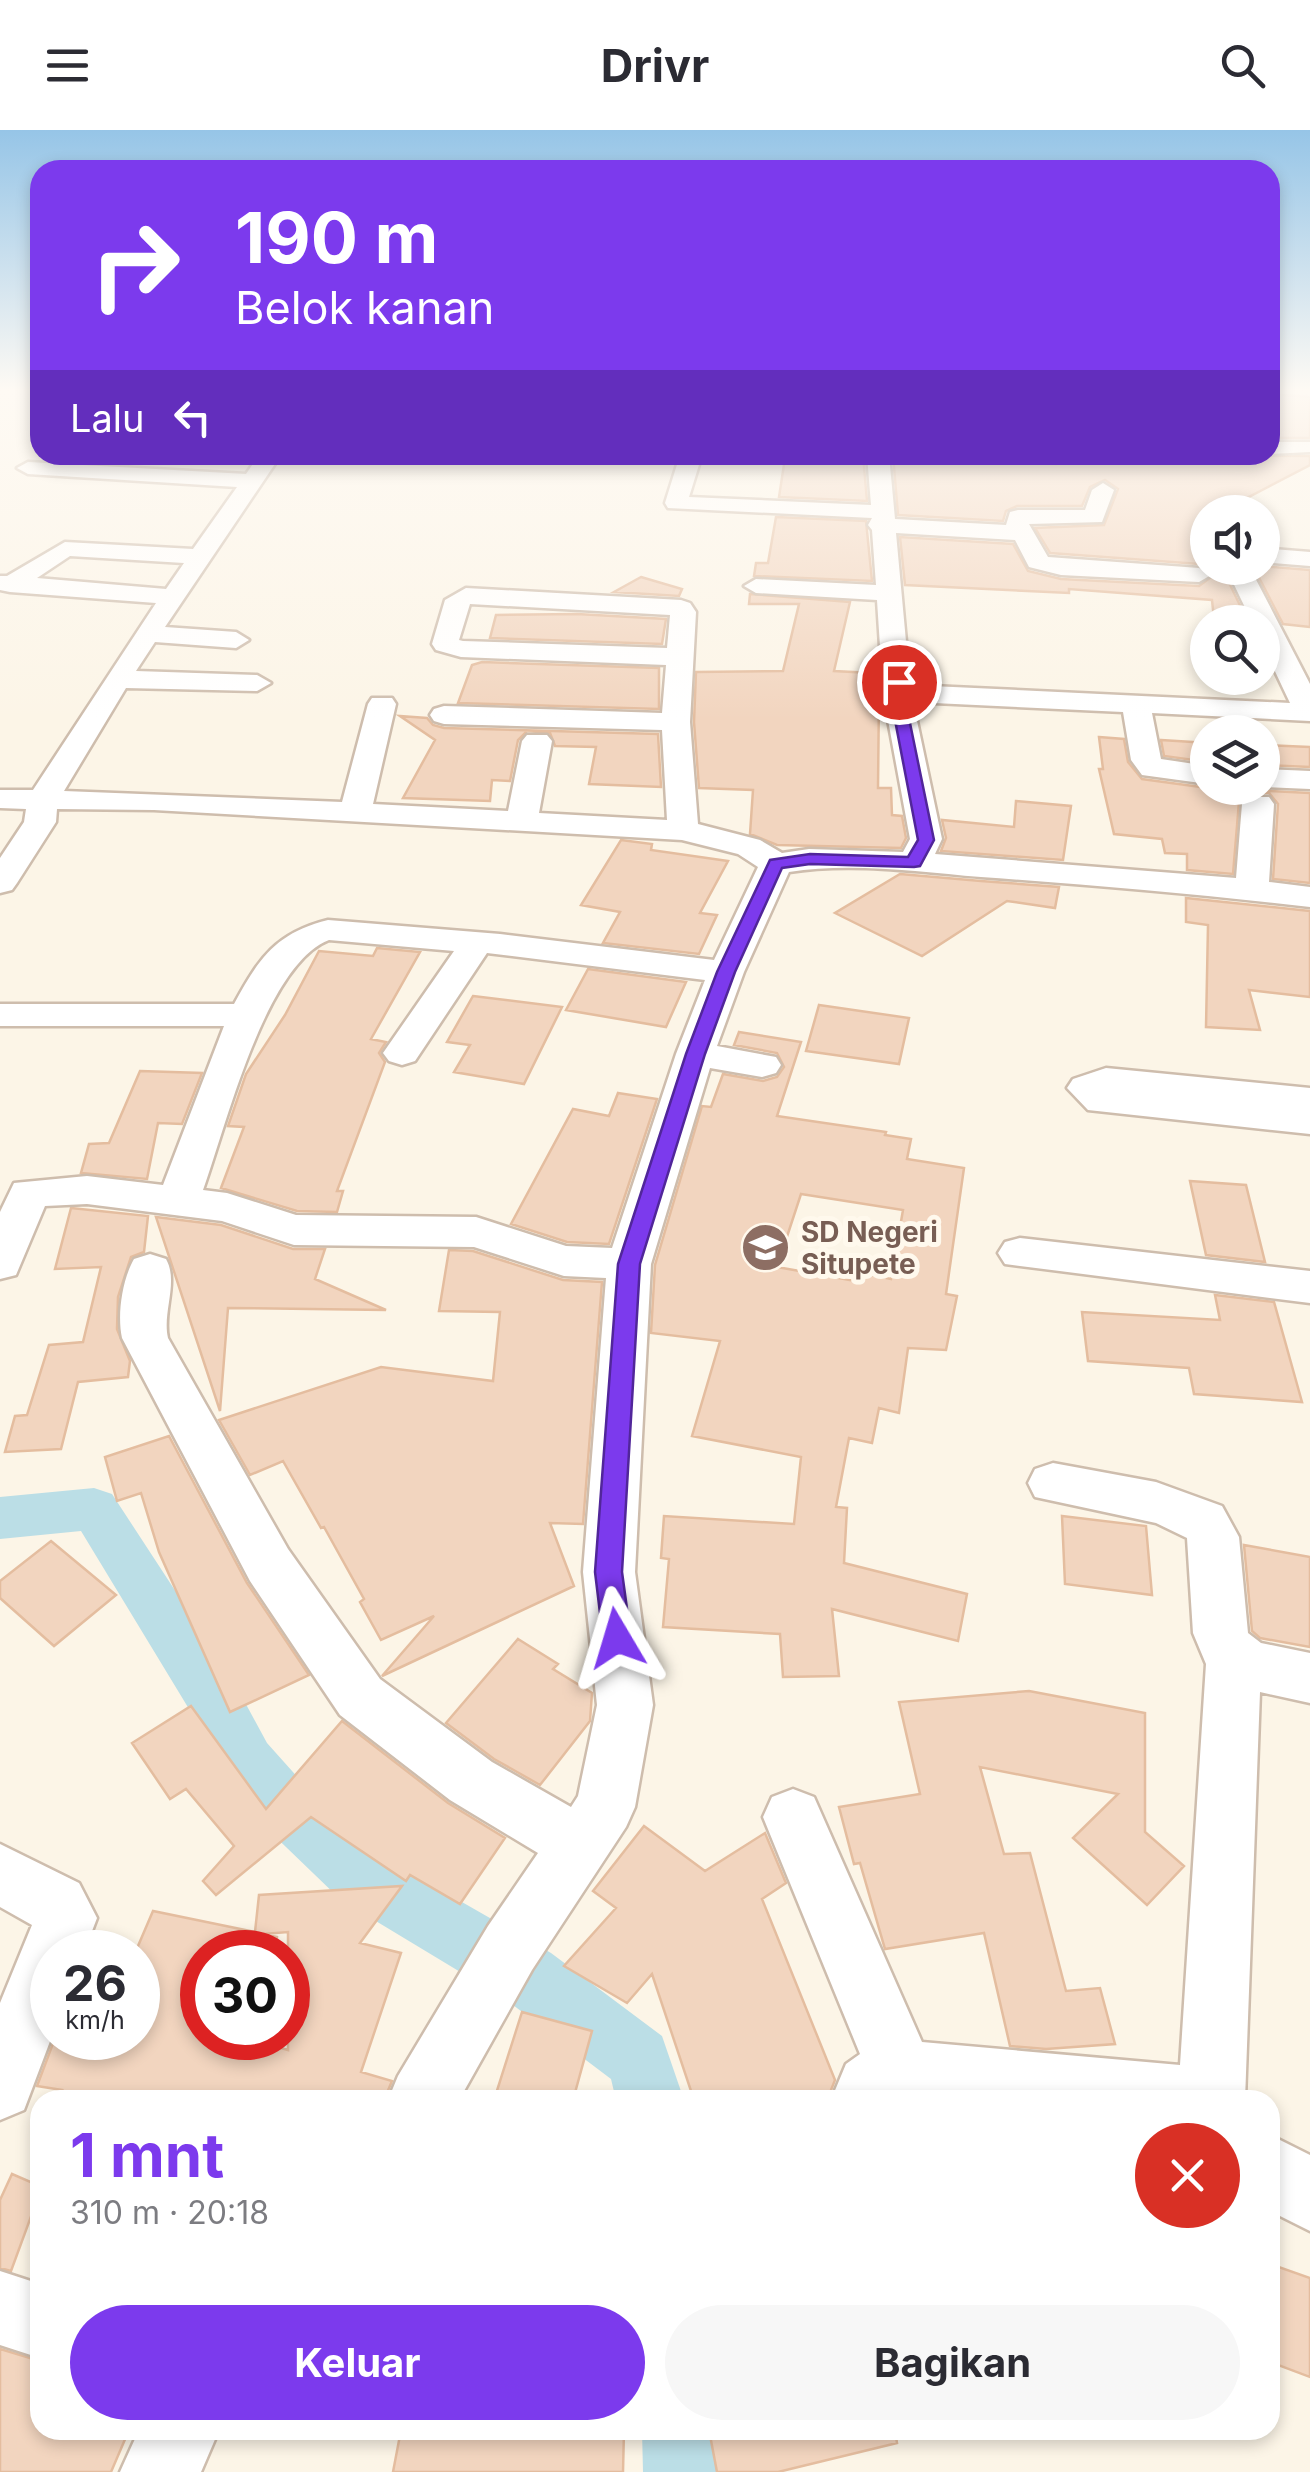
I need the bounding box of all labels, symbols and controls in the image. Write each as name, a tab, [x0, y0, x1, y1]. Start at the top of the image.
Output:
icon: menu	[40, 38, 95, 93]
text: Drivr	[601, 38, 709, 93]
icon: search	[1215, 38, 1270, 93]
text: 190 m	[235, 195, 438, 280]
icon: right	[70, 200, 200, 330]
text: Belok kanan	[235, 280, 494, 335]
icon: left	[165, 390, 220, 445]
text: Lalu	[70, 395, 145, 441]
map controls	[1190, 495, 1280, 805]
button: sound	[1190, 495, 1280, 585]
button: search	[1190, 605, 1280, 695]
pin	[857, 640, 942, 725]
icon: arrive	[872, 655, 927, 710]
button: layers	[1190, 715, 1280, 805]
place label: SD Negeri Situpete	[801, 1215, 938, 1281]
school or university icon: SD Negeri Situpete	[740, 1222, 792, 1274]
position arrow	[565, 1586, 669, 1690]
speed limit sign: 30	[180, 1930, 310, 2060]
text: 26	[63, 1953, 127, 2013]
text: km/h	[65, 2005, 125, 2035]
text: 1 mnt	[70, 2119, 224, 2191]
button: close	[1135, 2123, 1240, 2228]
text: 310 m · 20:18	[70, 2193, 269, 2232]
button: Keluar	[70, 2305, 645, 2420]
button: Bagikan	[665, 2305, 1240, 2420]

